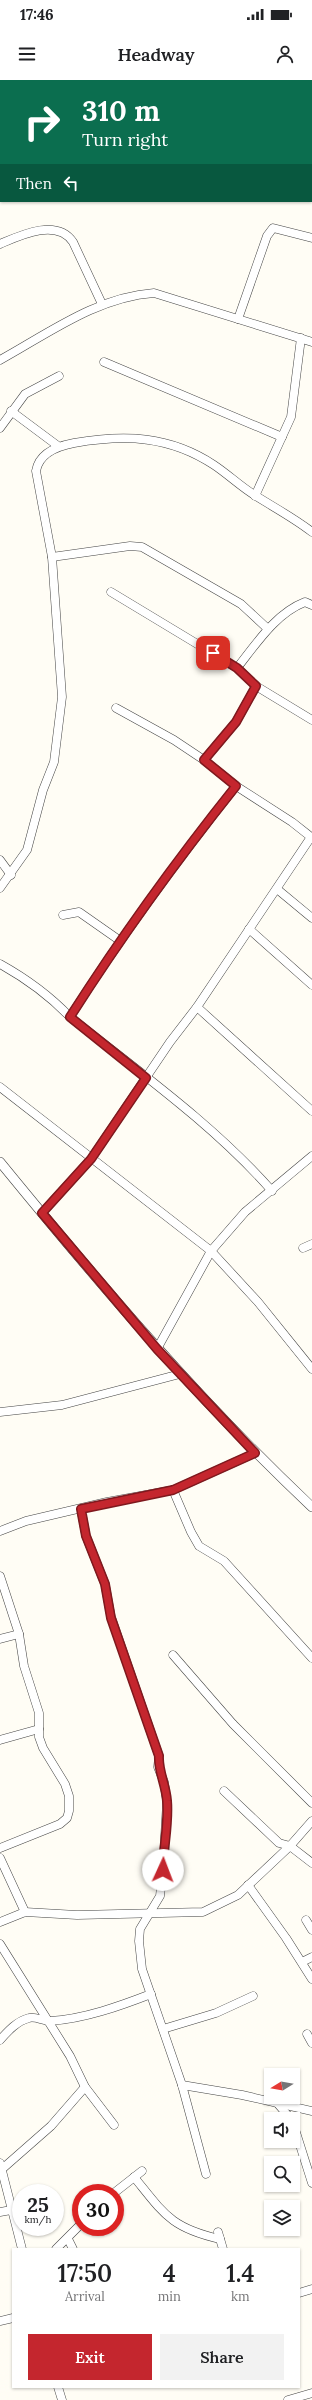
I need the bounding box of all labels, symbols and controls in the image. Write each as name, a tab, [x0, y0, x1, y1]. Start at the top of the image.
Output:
text: 17:46	[20, 5, 54, 24]
icon: menu	[16, 43, 38, 65]
text: Headway	[118, 43, 194, 66]
icon: person	[274, 43, 296, 65]
text: 310 m	[82, 93, 160, 129]
icon: right	[16, 96, 68, 148]
text: Turn right	[82, 128, 168, 151]
icon: left	[60, 172, 82, 194]
text: Then	[16, 174, 52, 193]
pin	[196, 636, 230, 670]
icon: arrive	[202, 642, 224, 664]
position arrow	[142, 1849, 184, 1891]
north arrow	[264, 2068, 300, 2104]
map controls	[264, 2068, 300, 2236]
button: sound	[264, 2112, 300, 2148]
button: search	[264, 2156, 300, 2192]
speed limit sign: 30	[72, 2184, 124, 2236]
text: 25	[27, 2192, 49, 2217]
button: layers	[264, 2200, 300, 2236]
text: km/h	[24, 2213, 52, 2226]
text: 17:50	[57, 2258, 112, 2289]
text: 4	[163, 2258, 176, 2289]
text: 1.4	[226, 2258, 255, 2289]
text: Arrival	[65, 2288, 105, 2305]
text: min	[158, 2288, 181, 2305]
text: km	[231, 2288, 250, 2305]
button: Exit	[28, 2334, 152, 2380]
button: Share	[160, 2334, 284, 2380]

